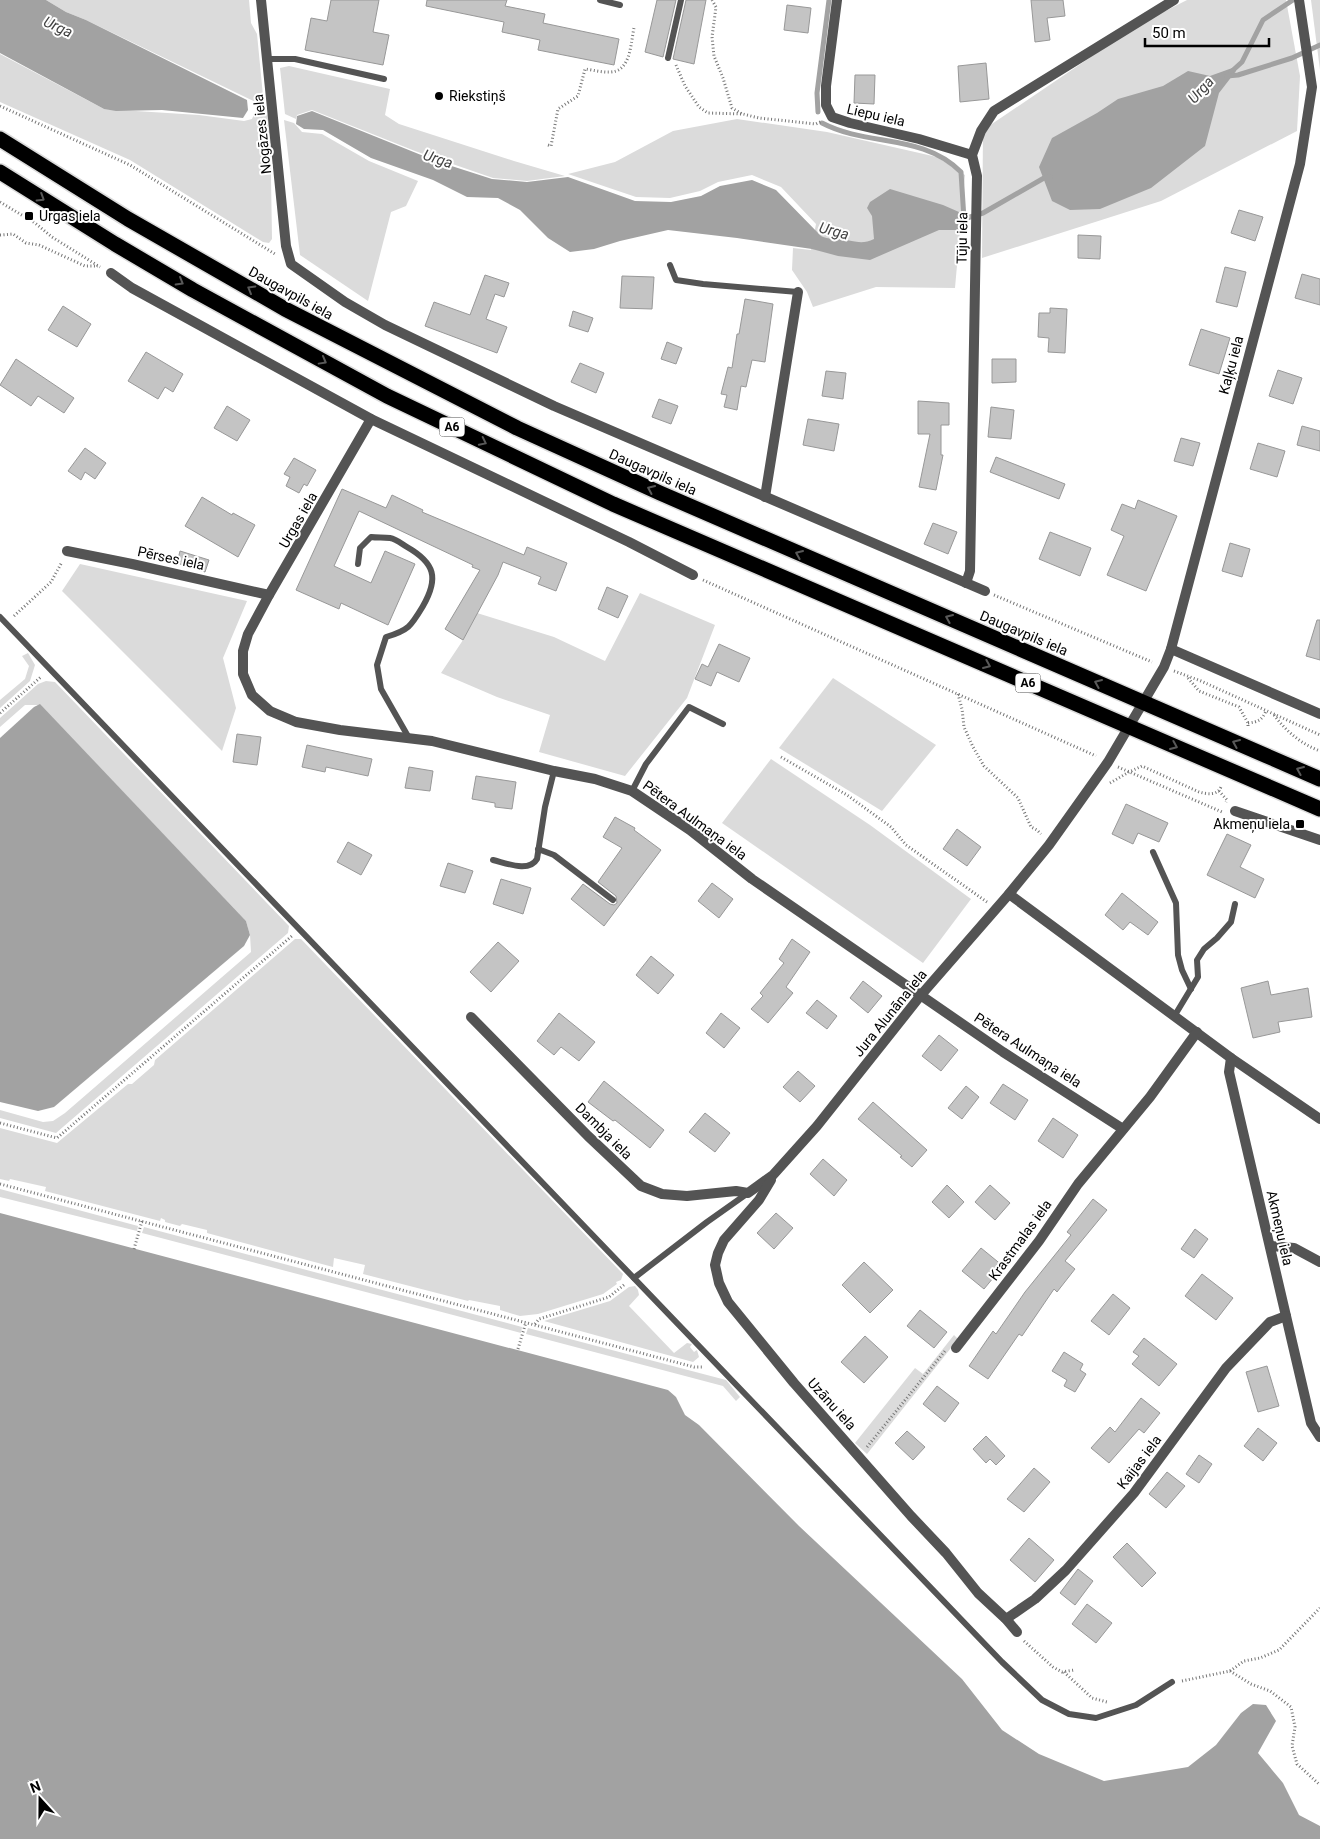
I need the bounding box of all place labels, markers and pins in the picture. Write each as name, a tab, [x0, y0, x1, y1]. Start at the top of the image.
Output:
place label: Riekstiņš	[449, 88, 506, 105]
marker: Riekstiņš	[433, 90, 445, 102]
place label: Urgas iela	[39, 208, 101, 224]
marker: Urgas iela	[23, 210, 35, 222]
place label: Akmeņu iela	[1213, 816, 1290, 833]
marker: Akmeņu iela	[1294, 818, 1306, 830]

